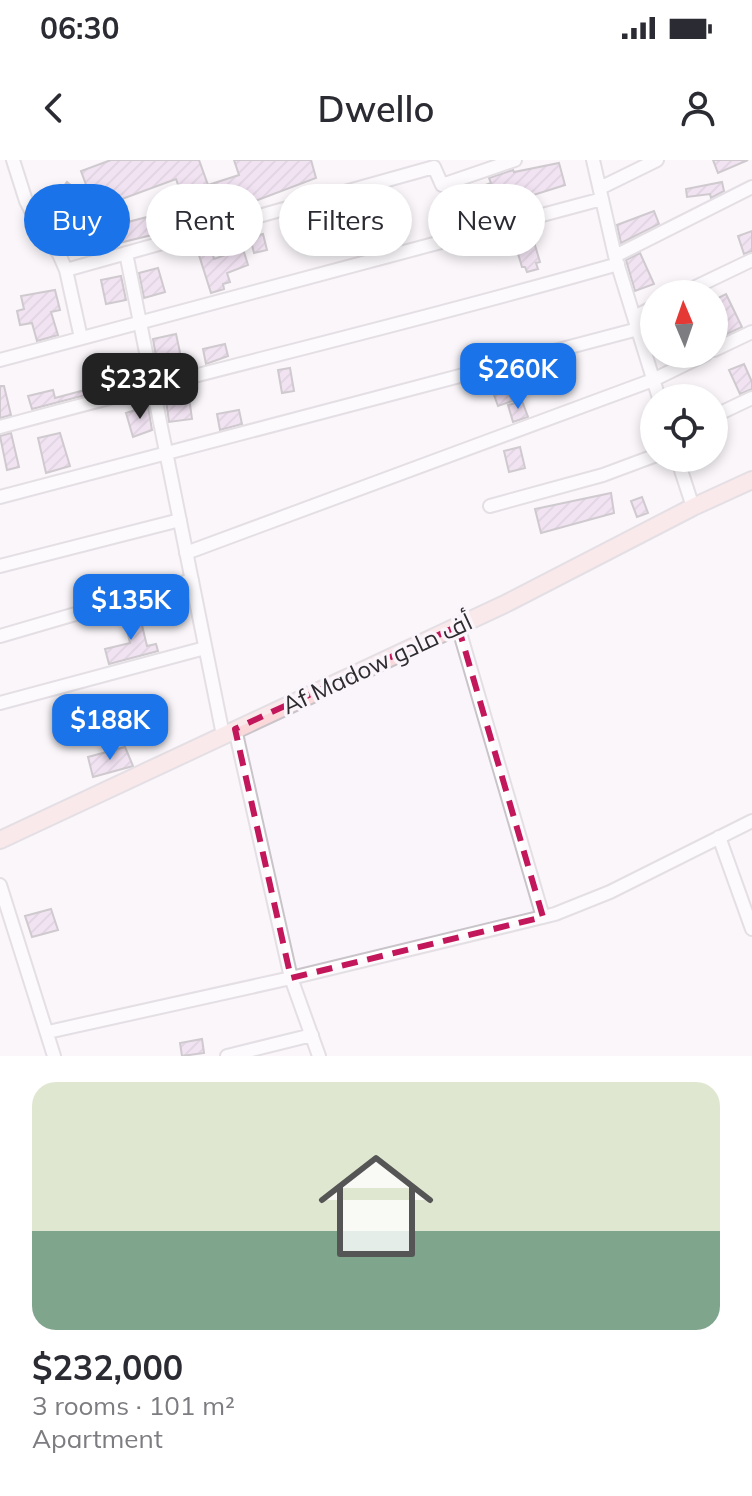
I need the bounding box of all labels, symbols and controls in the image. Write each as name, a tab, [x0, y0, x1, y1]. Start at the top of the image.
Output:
text: 06:30	[40, 9, 119, 47]
icon: back	[32, 86, 76, 130]
text: Dwello	[318, 86, 434, 131]
icon: person	[676, 86, 720, 130]
chip: Buy	[24, 184, 130, 256]
chip: Rent	[146, 184, 263, 256]
chip: Filters	[279, 184, 412, 256]
chip: New	[428, 184, 545, 256]
north arrow	[640, 280, 728, 368]
map controls	[640, 280, 728, 472]
pin: $260K	[462, 343, 574, 411]
text: $260K	[478, 352, 558, 385]
pin: $232K	[84, 353, 196, 421]
text: $232K	[100, 362, 180, 395]
button: locate	[640, 384, 728, 472]
pin: $135K	[75, 574, 187, 642]
text: $135K	[91, 583, 171, 616]
street label: Af Madow أف مادو	[277, 606, 477, 720]
pin: $188K	[54, 694, 166, 762]
text: $188K	[70, 703, 150, 736]
icon: home	[304, 1134, 448, 1278]
text: $232,000	[32, 1346, 183, 1389]
text: 3 rooms · 101 m²	[32, 1389, 235, 1422]
text: Apartment	[32, 1422, 163, 1455]

